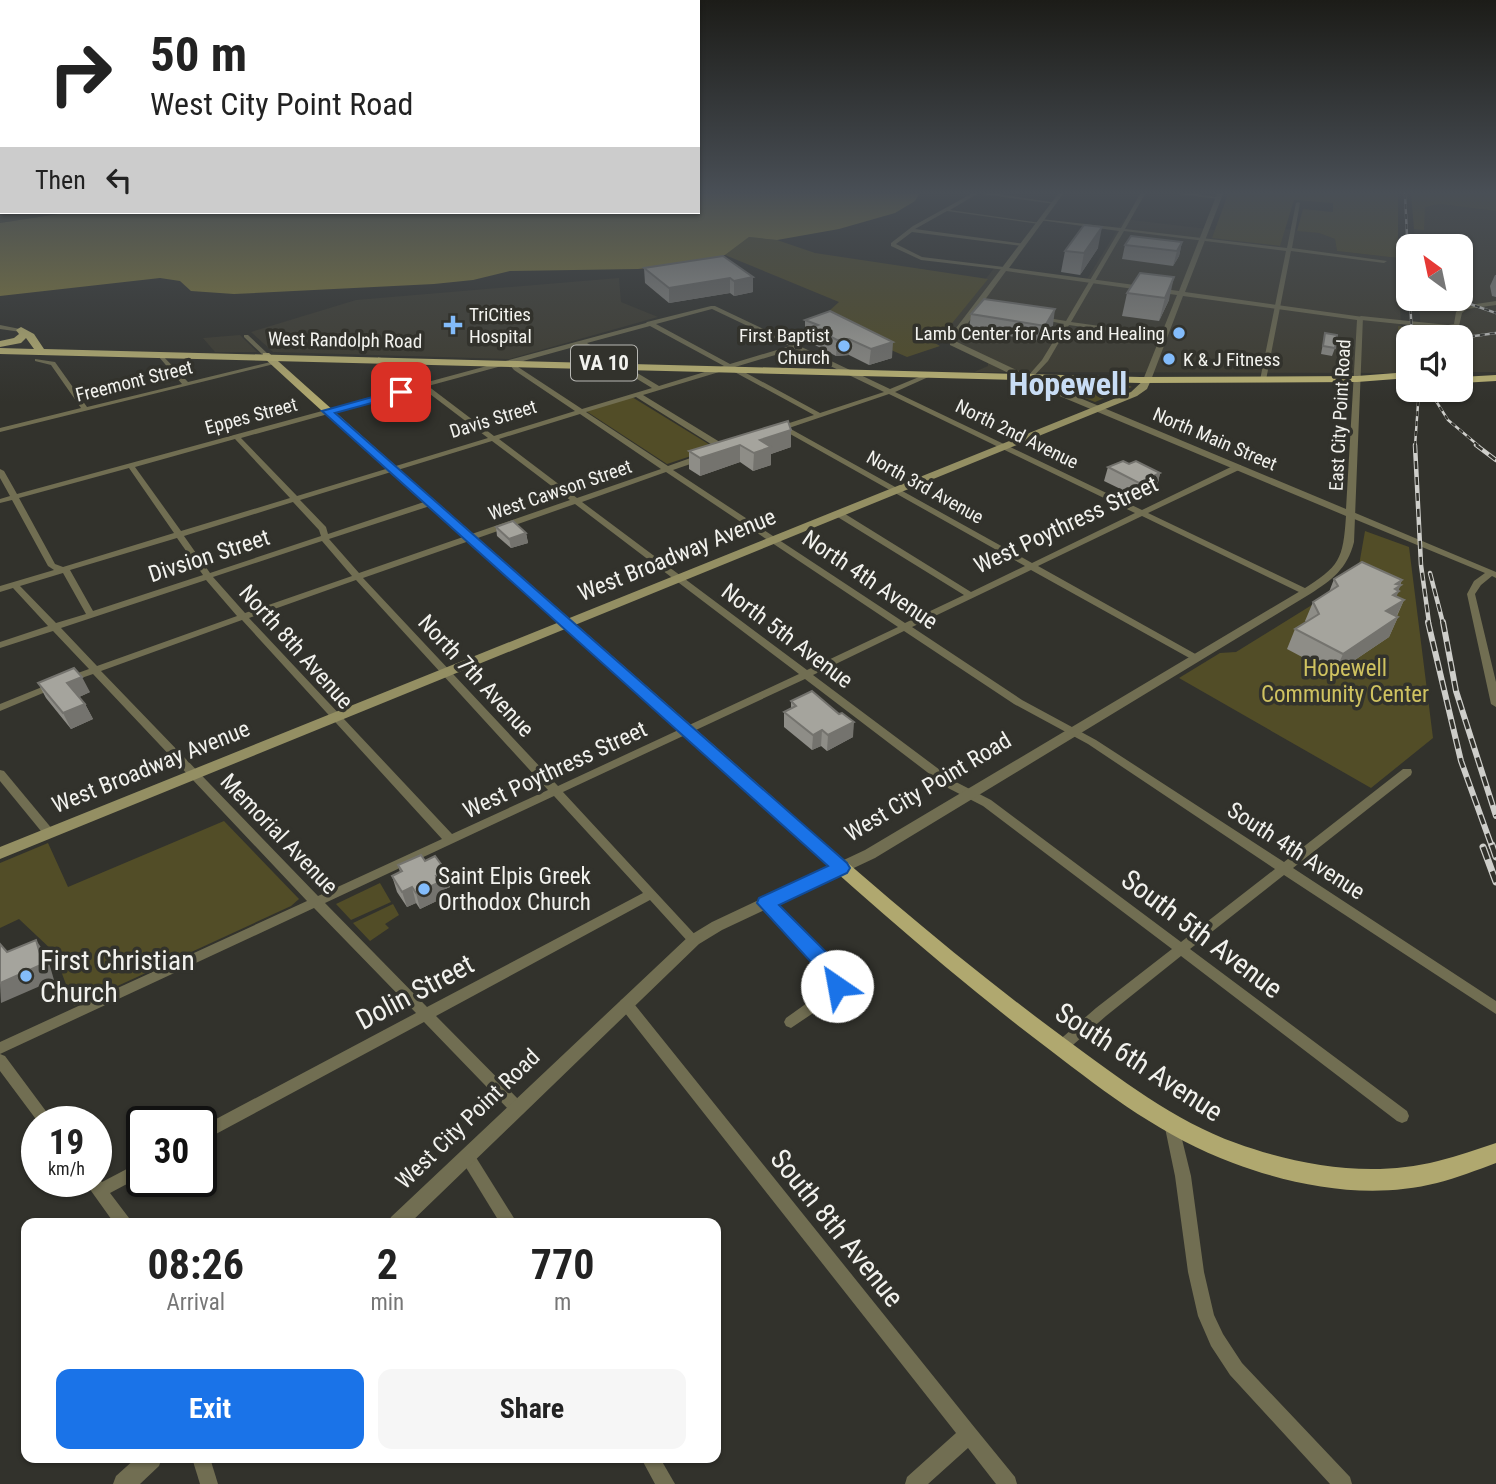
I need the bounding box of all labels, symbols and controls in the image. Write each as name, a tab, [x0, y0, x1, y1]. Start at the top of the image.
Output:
text: 50 m	[150, 26, 247, 83]
icon: right	[35, 28, 126, 119]
text: West City Point Road	[150, 85, 413, 123]
icon: left	[100, 161, 138, 199]
text: Then	[35, 165, 86, 195]
north arrow	[1396, 234, 1474, 312]
map controls	[1396, 234, 1473, 402]
place label: TriCities Hospital	[469, 303, 532, 348]
marker: TriCities Hospital	[443, 315, 463, 335]
place label: Lamb Center for Arts and Healing	[915, 322, 1165, 345]
place label: First Baptist Church	[739, 324, 830, 369]
marker: Lamb Center for Arts and Healing	[1171, 325, 1187, 341]
button: sound	[1396, 325, 1473, 402]
street label: West Randolph Road	[268, 327, 422, 353]
marker: First Baptist Church	[836, 338, 852, 354]
street label: East City Point Road	[1325, 339, 1355, 491]
road number: VA 10	[571, 346, 637, 380]
place label: K & J Fitness	[1183, 348, 1281, 371]
marker: K & J Fitness	[1161, 351, 1177, 367]
street label: Freemont Street	[73, 355, 195, 407]
pin	[371, 362, 431, 422]
district label: Hopewell	[1009, 365, 1127, 403]
icon: arrive	[382, 373, 420, 411]
street label: Eppes Street	[202, 393, 300, 439]
street label: North 2nd Avenue	[952, 394, 1082, 474]
street label: Davis Street	[447, 395, 539, 443]
street label: North Main Street	[1149, 403, 1281, 475]
street label: North 3rd Avenue	[862, 445, 988, 529]
street label: West Cawson Street	[485, 455, 635, 525]
street label: West Poythress Street	[970, 471, 1162, 579]
street label: West Broadway Avenue	[574, 503, 780, 607]
street label: Divsion Street	[145, 524, 273, 588]
street label: North 4th Avenue	[797, 525, 943, 635]
street label: North 5th Avenue	[716, 578, 858, 694]
street label: North 8th Avenue	[233, 580, 359, 714]
street label: North 7th Avenue	[412, 609, 540, 743]
park label: Hopewell Community Center	[1261, 655, 1429, 708]
street label: West Broadway Avenue	[48, 715, 254, 819]
street label: West Poythress Street	[459, 716, 651, 824]
street label: West City Point Road	[840, 727, 1016, 847]
street label: Memorial Avenue	[215, 768, 343, 900]
street label: South 4th Avenue	[1222, 797, 1370, 905]
place label: Saint Elpis Greek Orthodox Church	[438, 863, 591, 916]
street label: South 5th Avenue	[1115, 863, 1289, 1005]
marker: Saint Elpis Greek Orthodox Church	[416, 881, 432, 897]
place label: First Christian Church	[40, 944, 195, 1009]
street label: Dolin Street	[351, 947, 479, 1037]
position arrow	[800, 949, 874, 1023]
marker: First Christian Church	[18, 968, 34, 984]
street label: South 6th Avenue	[1049, 996, 1229, 1128]
street label: West City Point Road	[391, 1044, 545, 1194]
speed limit sign: 30	[126, 1106, 217, 1197]
text: 19	[49, 1122, 84, 1163]
street label: South 8th Avenue	[763, 1143, 911, 1313]
text: km/h	[48, 1158, 85, 1179]
text: 08:26	[148, 1240, 244, 1289]
text: 2	[377, 1240, 398, 1289]
text: 770	[531, 1240, 594, 1289]
text: Arrival	[166, 1289, 225, 1316]
text: min	[370, 1289, 404, 1316]
text: m	[554, 1289, 571, 1316]
button: Exit	[56, 1369, 364, 1449]
button: Share	[378, 1369, 686, 1449]

